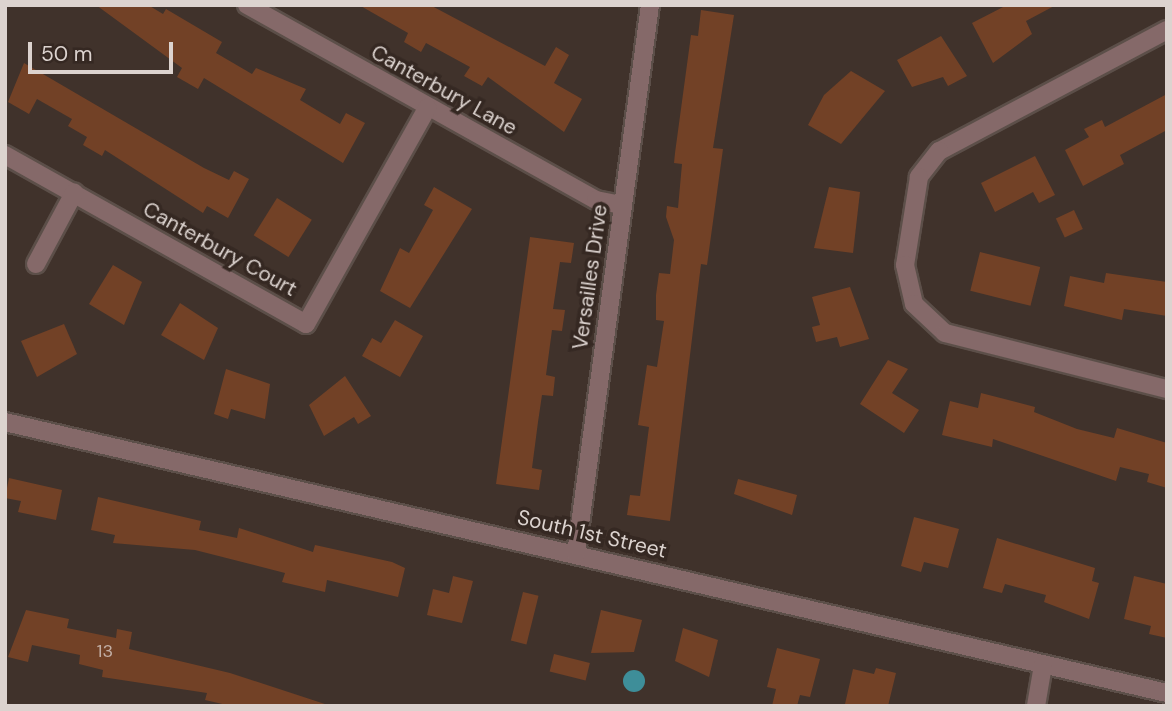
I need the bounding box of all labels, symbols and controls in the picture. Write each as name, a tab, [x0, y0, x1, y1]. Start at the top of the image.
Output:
scale bar	[32, 28, 177, 72]
text: 50 m	[41, 40, 92, 68]
street label: Canterbury Lane	[367, 40, 521, 140]
street label: Canterbury Court	[139, 196, 301, 302]
street label: Versailles Drive	[567, 203, 613, 351]
street label: South 1st Street	[515, 505, 669, 563]
house number: 13	[97, 640, 113, 662]

